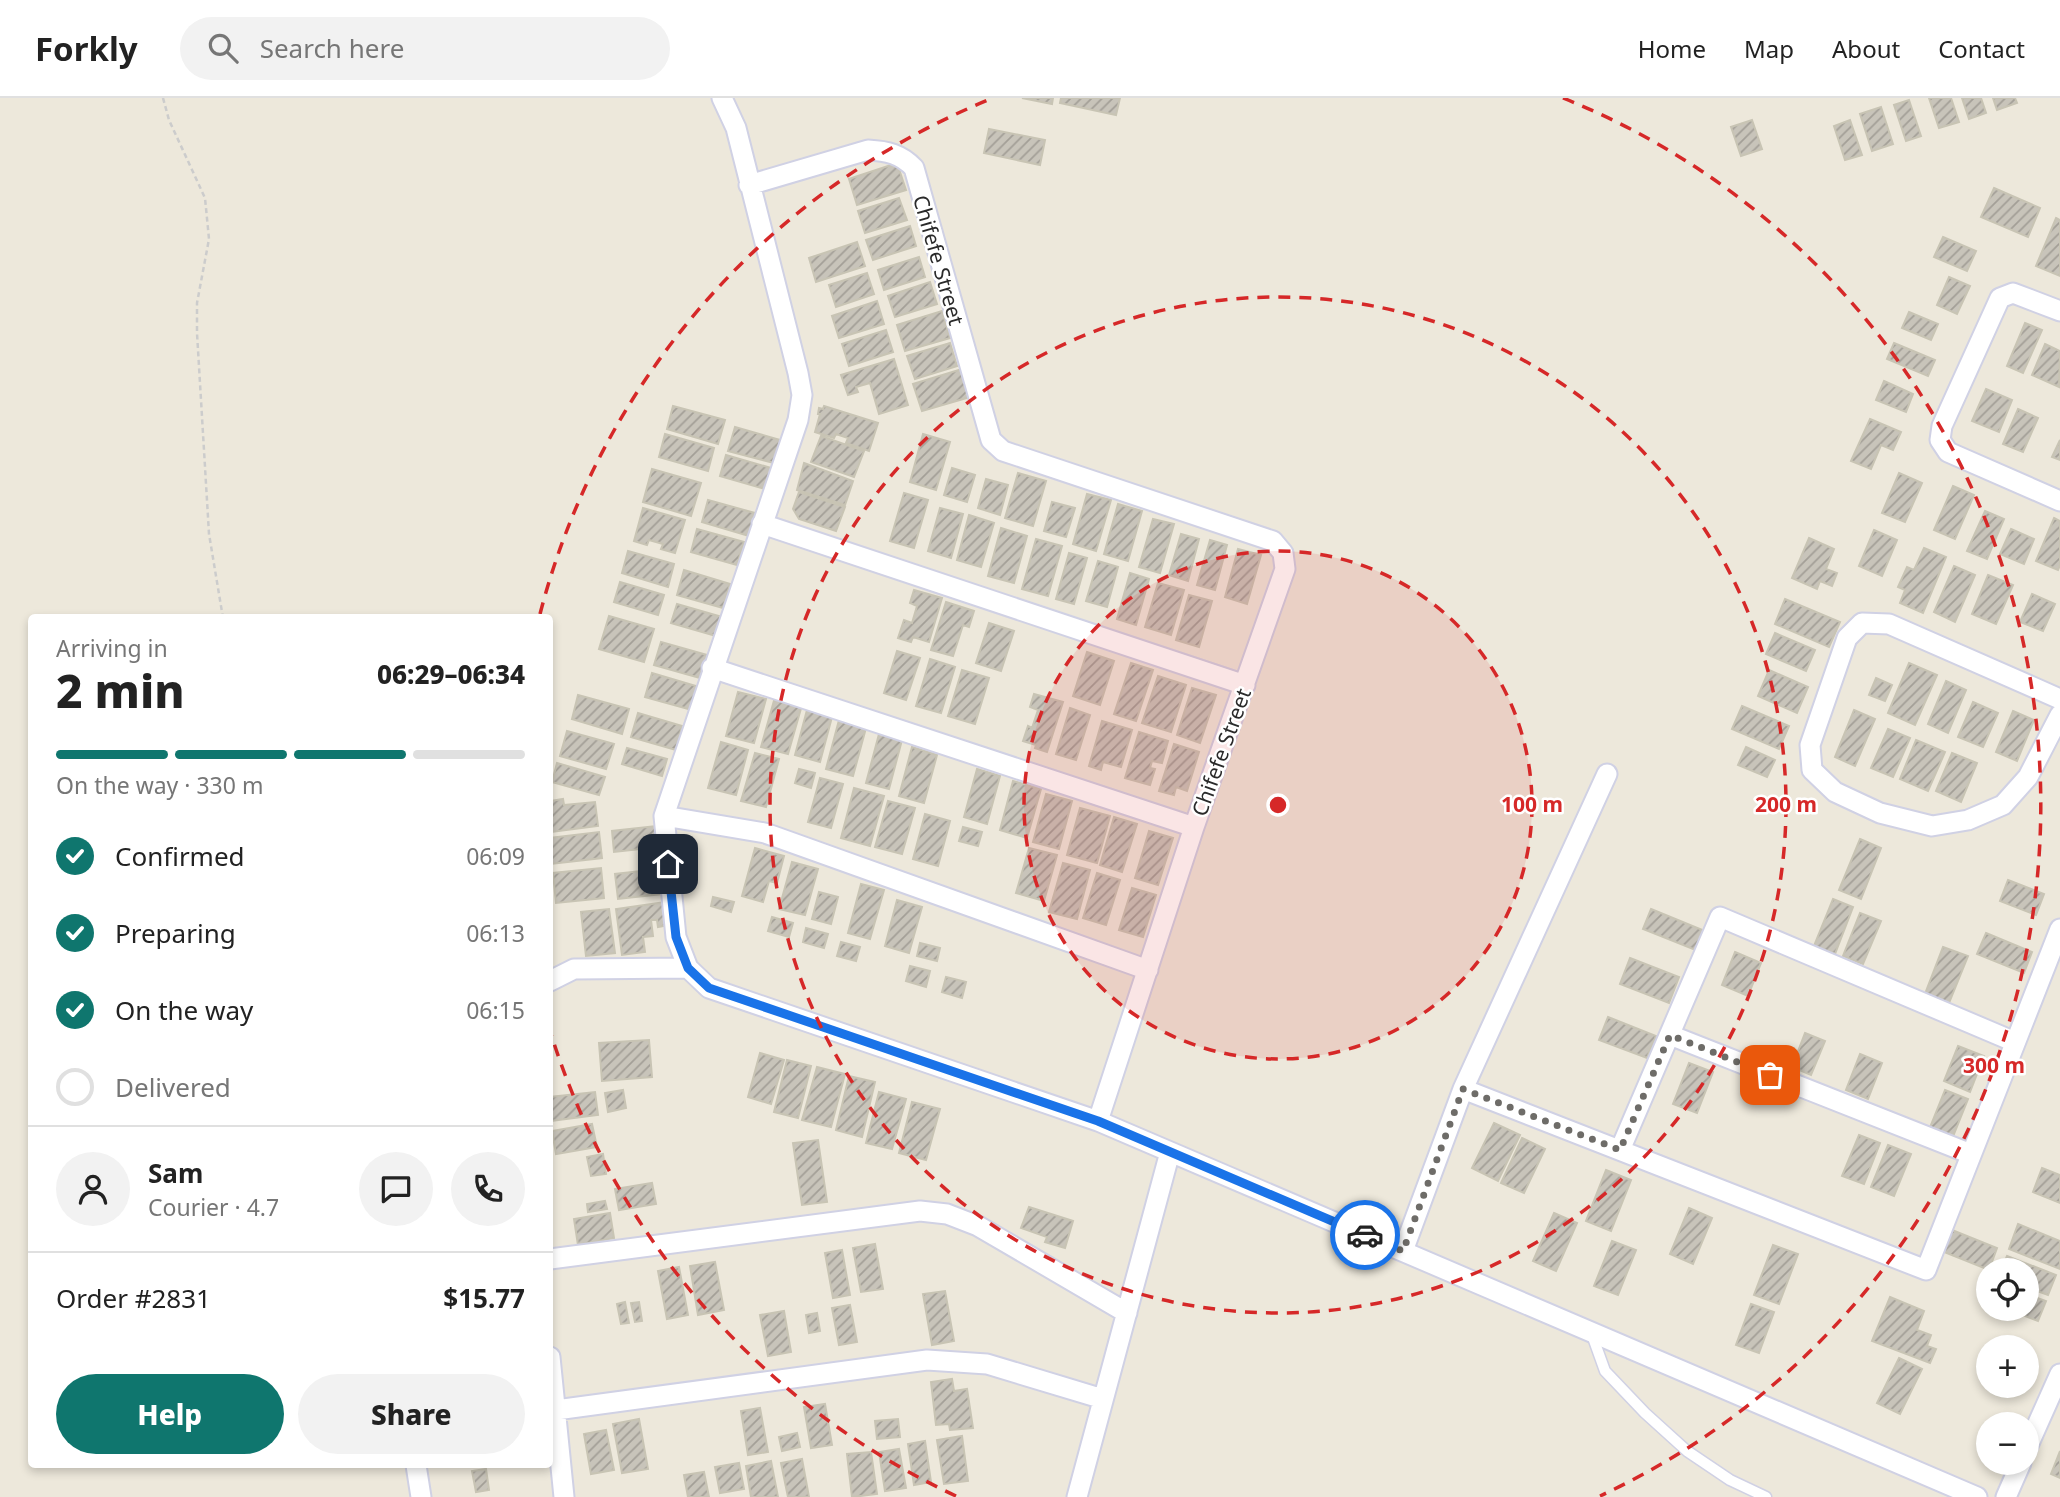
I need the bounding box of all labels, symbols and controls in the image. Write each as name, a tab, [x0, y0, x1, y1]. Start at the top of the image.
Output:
search box	[180, 17, 670, 80]
text: Forkly	[35, 26, 138, 71]
icon: search	[204, 29, 242, 67]
text: Search here	[260, 30, 404, 66]
text: Home	[1638, 32, 1706, 65]
text: Map	[1744, 32, 1794, 65]
text: About	[1832, 32, 1900, 65]
text: Contact	[1938, 32, 2025, 65]
street label: Chifefe Street	[907, 192, 971, 329]
text: Arriving in	[56, 632, 168, 664]
text: 06:29–06:34	[377, 656, 525, 692]
text: 2 min	[56, 659, 185, 721]
street label: Chifefe Street	[1185, 684, 1257, 820]
text: On the way · 330 m	[56, 769, 263, 801]
text: 100 m	[1501, 790, 1563, 818]
text: 200 m	[1755, 790, 1817, 818]
centre of rings	[1266, 793, 1290, 817]
pin	[638, 834, 698, 894]
icon: check	[56, 837, 94, 875]
text: Confirmed	[115, 838, 245, 874]
text: 06:09	[466, 840, 525, 872]
icon: home	[649, 845, 687, 883]
icon: check	[56, 914, 94, 952]
text: Preparing	[115, 915, 236, 951]
text: 06:13	[466, 917, 525, 949]
icon: check	[56, 991, 94, 1029]
text: On the way	[115, 992, 253, 1028]
text: 06:15	[466, 994, 525, 1026]
pin	[1740, 1045, 1800, 1105]
text: 300 m	[1963, 1051, 2025, 1079]
icon: bag	[1751, 1056, 1789, 1094]
text: Delivered	[115, 1069, 231, 1105]
button: person	[56, 1152, 130, 1226]
button: chat	[359, 1152, 433, 1226]
button: phone	[451, 1152, 525, 1226]
text: Sam	[148, 1155, 203, 1191]
text: Courier · 4.7	[148, 1191, 279, 1223]
courier	[1330, 1200, 1400, 1270]
icon: car	[1346, 1216, 1384, 1254]
map controls	[1976, 1258, 2039, 1475]
button: locate	[1976, 1258, 2039, 1321]
text: Order #2831	[56, 1280, 211, 1316]
text: $15.77	[443, 1280, 525, 1316]
button: +	[1976, 1335, 2039, 1398]
button: Help	[56, 1374, 284, 1454]
button: Share	[298, 1374, 525, 1454]
button: −	[1976, 1412, 2039, 1475]

